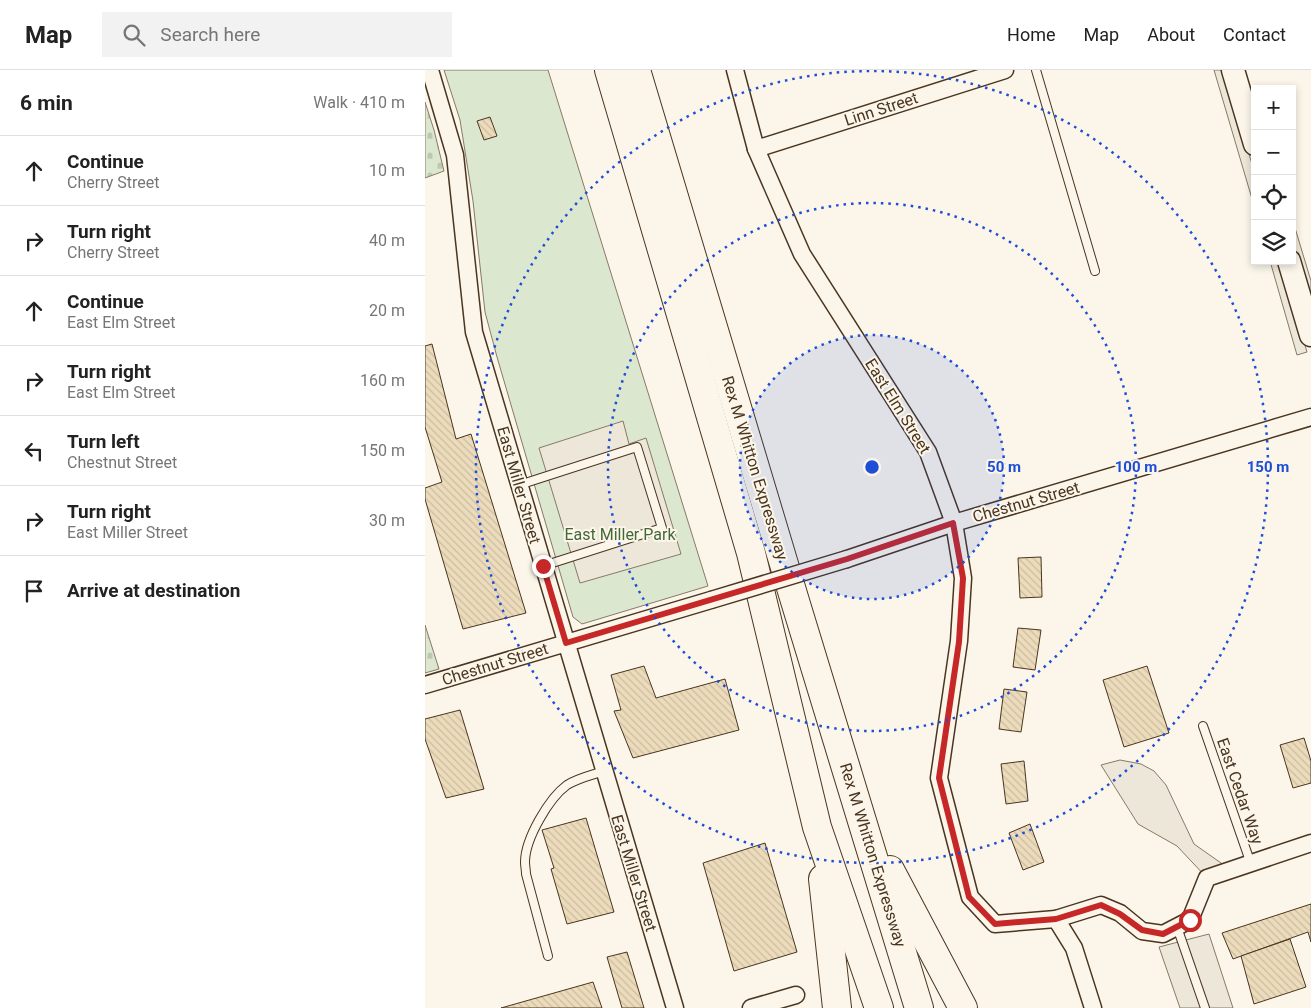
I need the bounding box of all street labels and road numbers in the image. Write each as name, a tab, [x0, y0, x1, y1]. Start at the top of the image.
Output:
street label: Linn Street	[842, 88, 920, 130]
street label: East Elm Street	[861, 355, 935, 457]
street label: Rex M Whitton Expressway	[718, 374, 792, 563]
street label: East Miller Street	[493, 424, 545, 546]
street label: Chestnut Street	[970, 478, 1082, 526]
street label: Chestnut Street	[439, 639, 551, 689]
street label: East Cedar Way	[1213, 735, 1267, 847]
street label: Rex M Whitton Expressway	[836, 761, 910, 950]
street label: East Miller Street	[607, 812, 661, 934]

